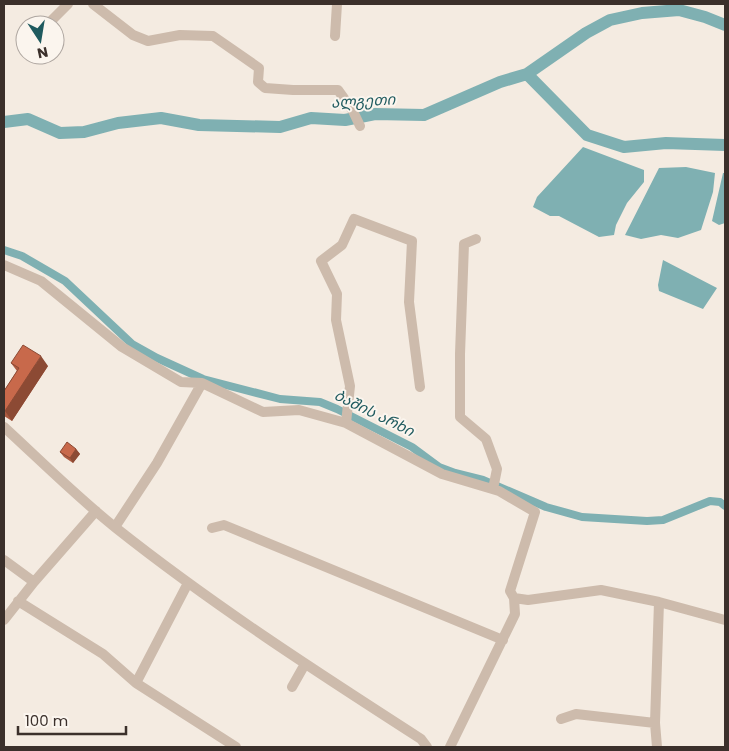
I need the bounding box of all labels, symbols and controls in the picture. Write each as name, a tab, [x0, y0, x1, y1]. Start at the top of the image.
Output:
north arrow	[15, 15, 65, 65]
text: N	[35, 42, 50, 64]
water label: ალგეთი	[330, 88, 397, 113]
water label: ბაშის არხი	[331, 384, 419, 442]
scale bar	[18, 704, 125, 736]
text: 100 m	[25, 710, 68, 731]

